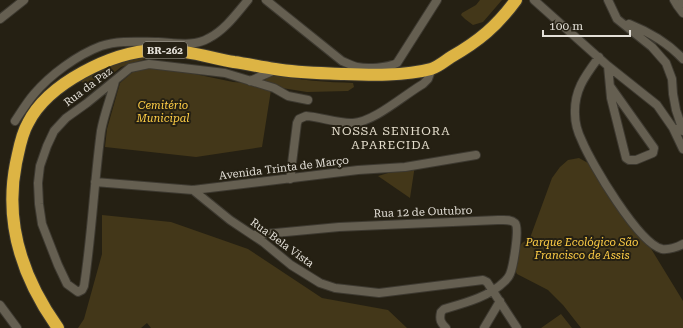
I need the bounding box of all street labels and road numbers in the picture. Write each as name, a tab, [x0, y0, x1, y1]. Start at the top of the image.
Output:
road number: BR-262	[143, 42, 187, 58]
street label: Rua da Paz	[61, 65, 115, 109]
street label: Avenida Trinta de Março	[218, 154, 350, 182]
street label: Rua 12 de Outubro	[373, 204, 473, 220]
street label: Rua Bela Vista	[248, 216, 316, 270]

